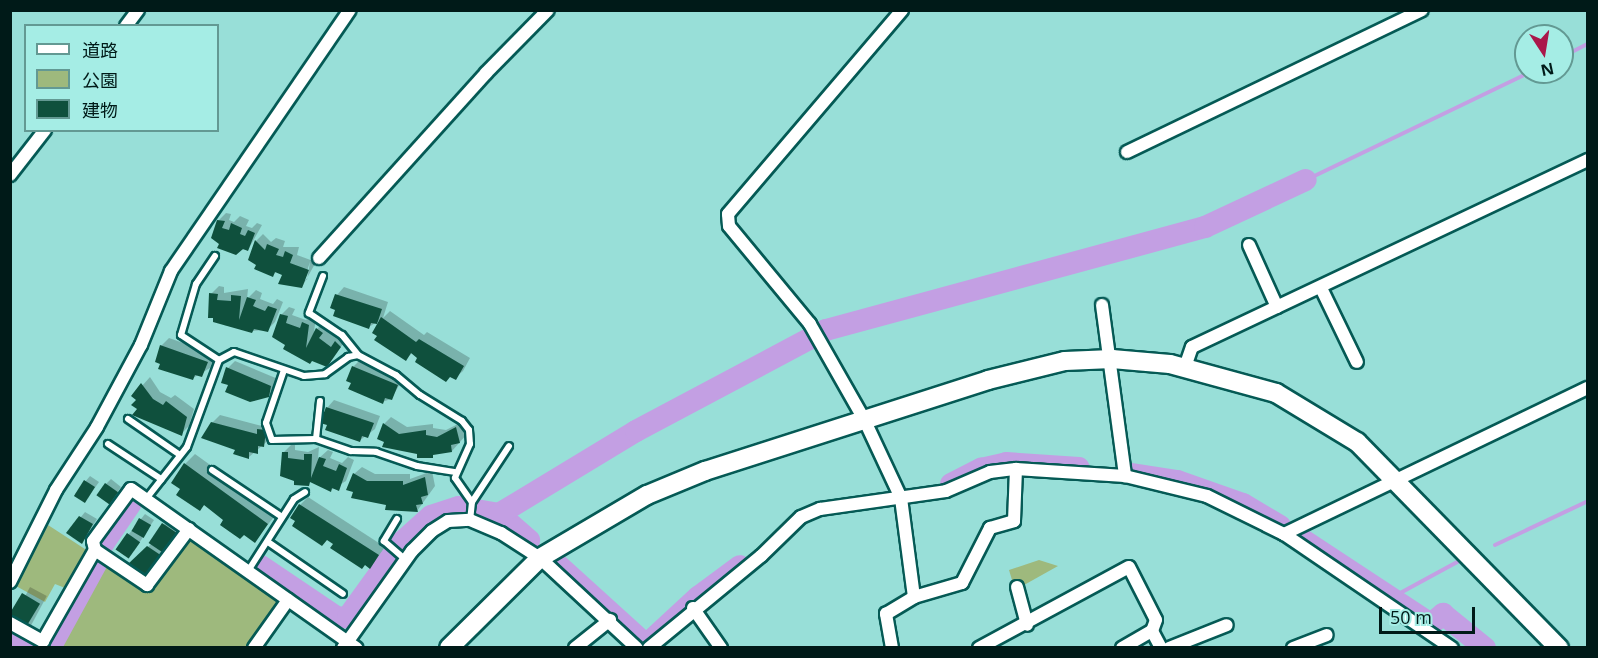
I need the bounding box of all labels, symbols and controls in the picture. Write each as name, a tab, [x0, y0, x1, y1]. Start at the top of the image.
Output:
legend	[24, 24, 219, 132]
north arrow	[1514, 24, 1574, 84]
text: 道路	[82, 38, 118, 62]
text: N	[1539, 58, 1556, 82]
text: 公園	[82, 68, 118, 92]
text: 建物	[82, 98, 118, 122]
scale bar	[1382, 595, 1478, 633]
text: 50 m	[1390, 605, 1432, 629]

